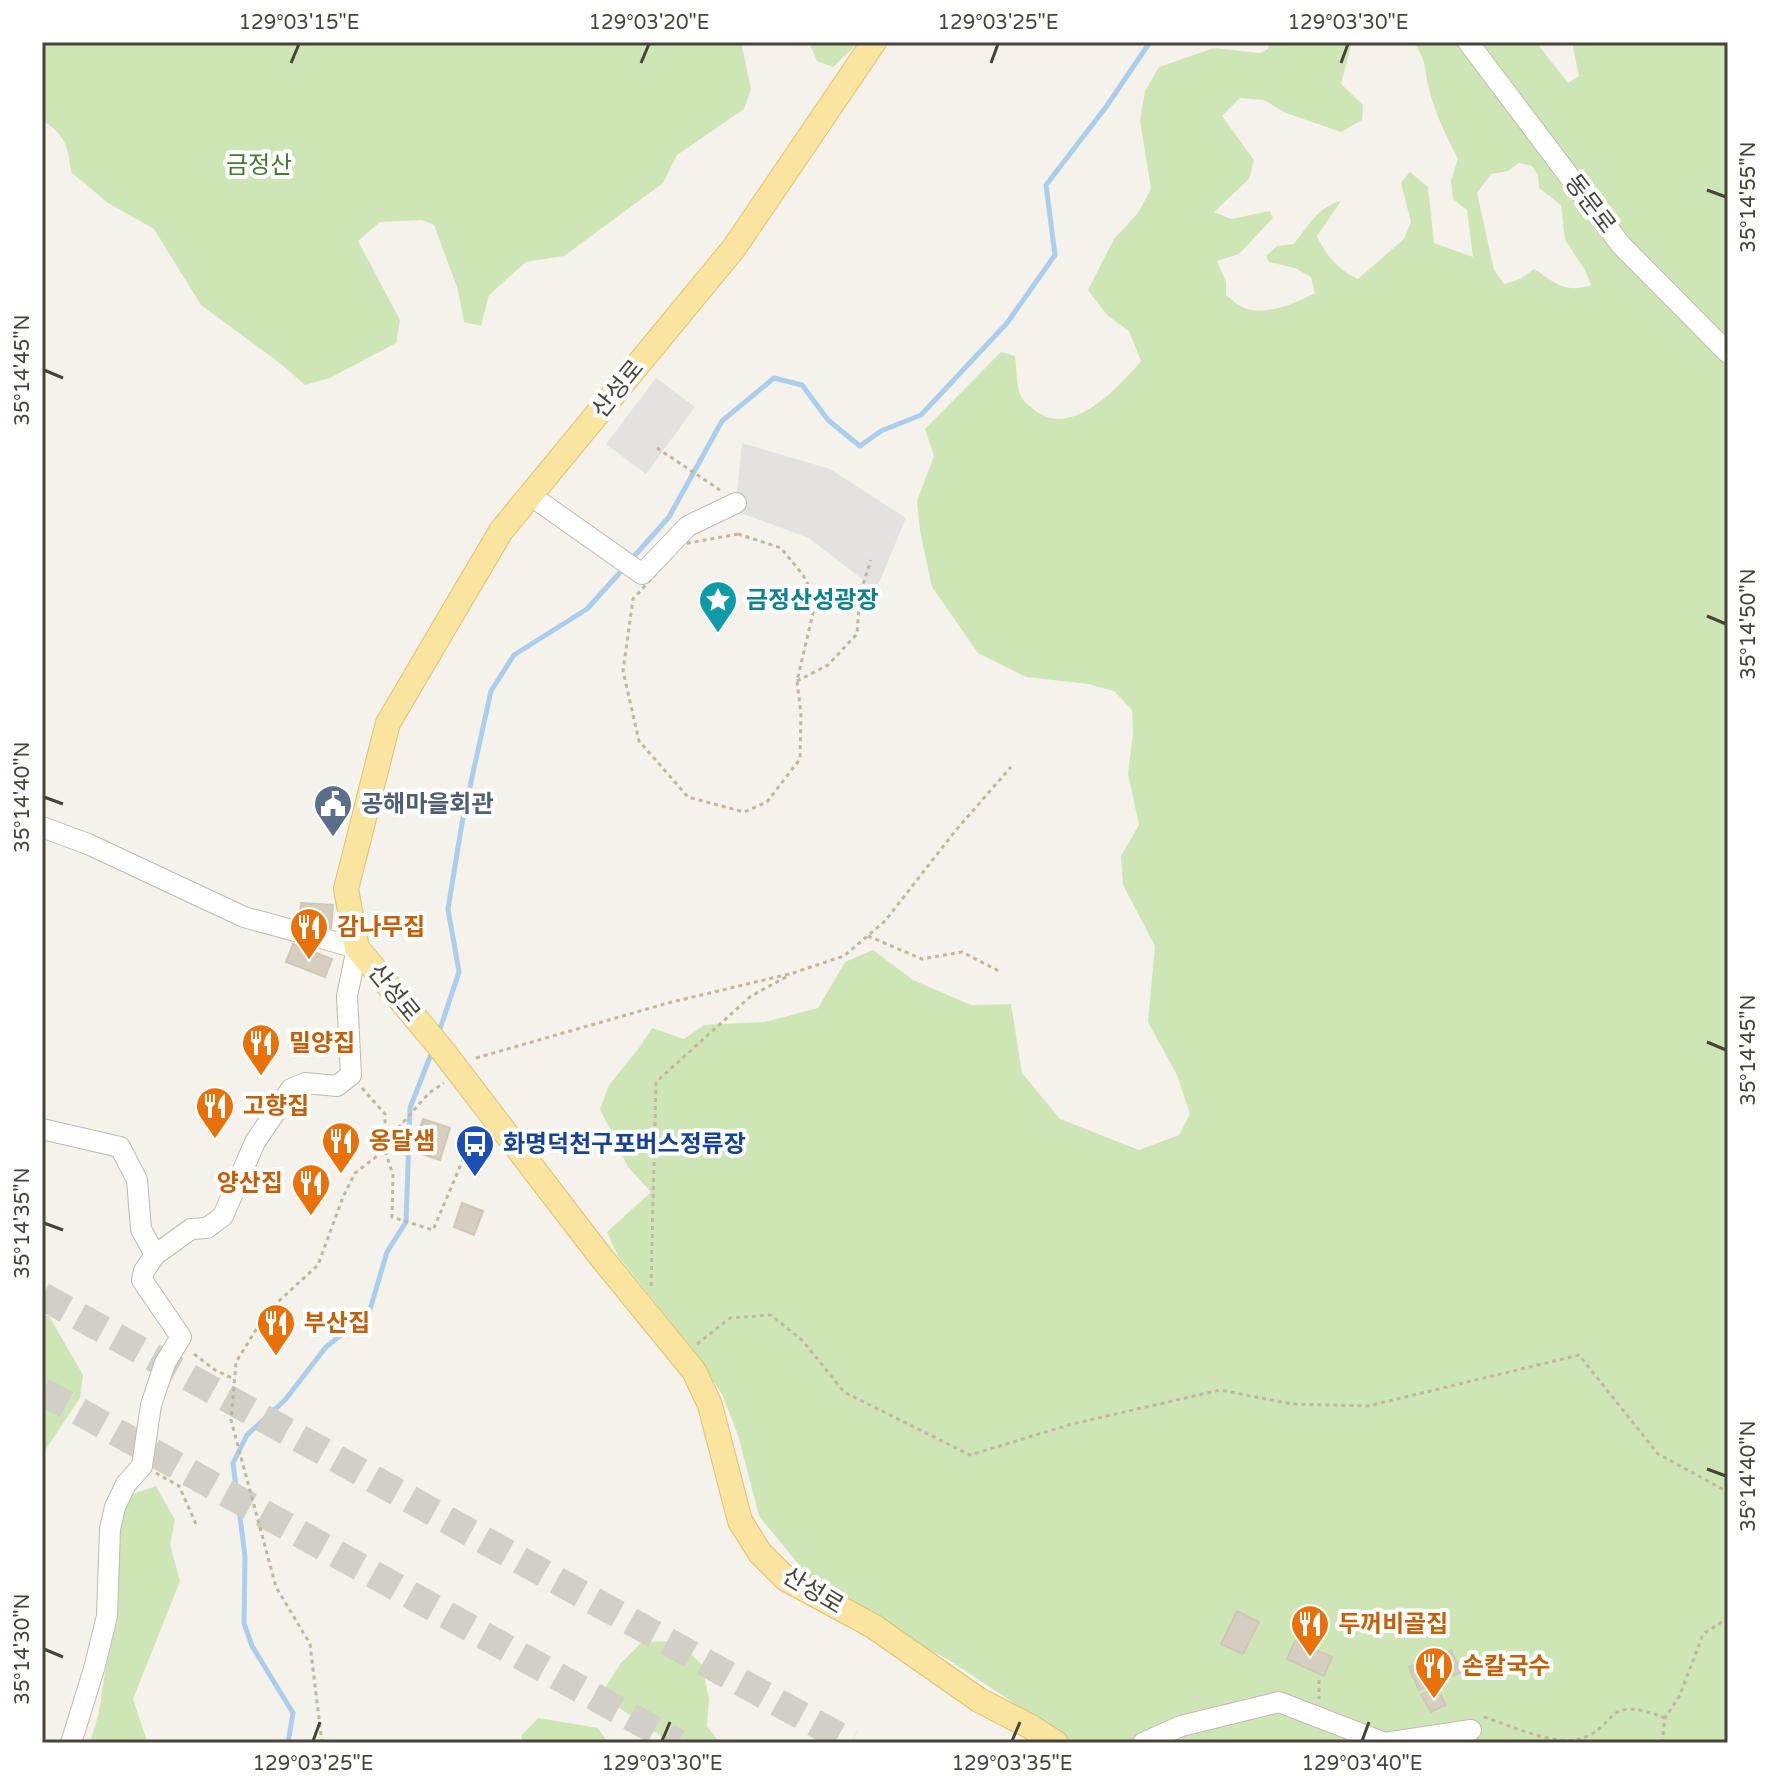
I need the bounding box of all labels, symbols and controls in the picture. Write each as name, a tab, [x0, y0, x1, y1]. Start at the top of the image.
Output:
text: 129°03'15"E	[239, 11, 359, 35]
text: 129°03'20"E	[589, 11, 709, 35]
text: 129°03'25"E	[938, 11, 1058, 35]
text: 129°03'30"E	[1288, 11, 1408, 35]
text: 35°14'55"N	[1737, 141, 1761, 253]
park label: 금정산	[226, 151, 292, 180]
street label: 동문로	[1558, 169, 1622, 239]
text: 35°14'45"N	[11, 314, 35, 426]
street label: 산성로	[586, 354, 650, 424]
text: 35°14'50"N	[1737, 568, 1761, 680]
place icon: 금정산성광장	[697, 579, 739, 634]
place label: 금정산성광장	[746, 586, 878, 615]
text: 35°14'40"N	[11, 741, 35, 853]
public building icon: 공해마을회관	[312, 783, 354, 838]
place label: 공해마을회관	[361, 790, 493, 819]
restaurant icon: 감나무집	[288, 906, 330, 961]
place label: 감나무집	[337, 913, 425, 942]
street label: 산성로	[362, 958, 426, 1028]
text: 35°14'45"N	[1737, 994, 1761, 1106]
restaurant icon: 밀양집	[240, 1022, 282, 1077]
place label: 밀양집	[289, 1029, 355, 1058]
restaurant icon: 고향집	[194, 1085, 236, 1140]
place label: 고향집	[243, 1092, 309, 1121]
restaurant icon: 옹달샘	[320, 1120, 362, 1175]
bus stop icon: 화명덕천구포버스정류장	[454, 1123, 496, 1178]
place label: 옹달샘	[369, 1127, 435, 1156]
place label: 화명덕천구포버스정류장	[503, 1130, 746, 1159]
restaurant icon: 양산집	[290, 1162, 332, 1217]
text: 35°14'35"N	[11, 1167, 35, 1279]
place label: 양산집	[217, 1169, 283, 1198]
restaurant icon: 부산집	[255, 1302, 297, 1357]
place label: 부산집	[304, 1309, 370, 1338]
text: 35°14'40"N	[1737, 1420, 1761, 1532]
street label: 산성로	[777, 1562, 849, 1620]
text: 35°14'30"N	[11, 1593, 35, 1705]
restaurant icon: 두꺼비골집	[1289, 1603, 1331, 1658]
place label: 두꺼비골집	[1338, 1610, 1448, 1639]
restaurant icon: 손칼국수	[1413, 1645, 1455, 1700]
place label: 손칼국수	[1462, 1652, 1550, 1681]
text: 129°03'25"E	[253, 1752, 373, 1776]
text: 129°03'30"E	[602, 1752, 722, 1776]
text: 129°03'35"E	[952, 1752, 1072, 1776]
text: 129°03'40"E	[1302, 1752, 1422, 1776]

